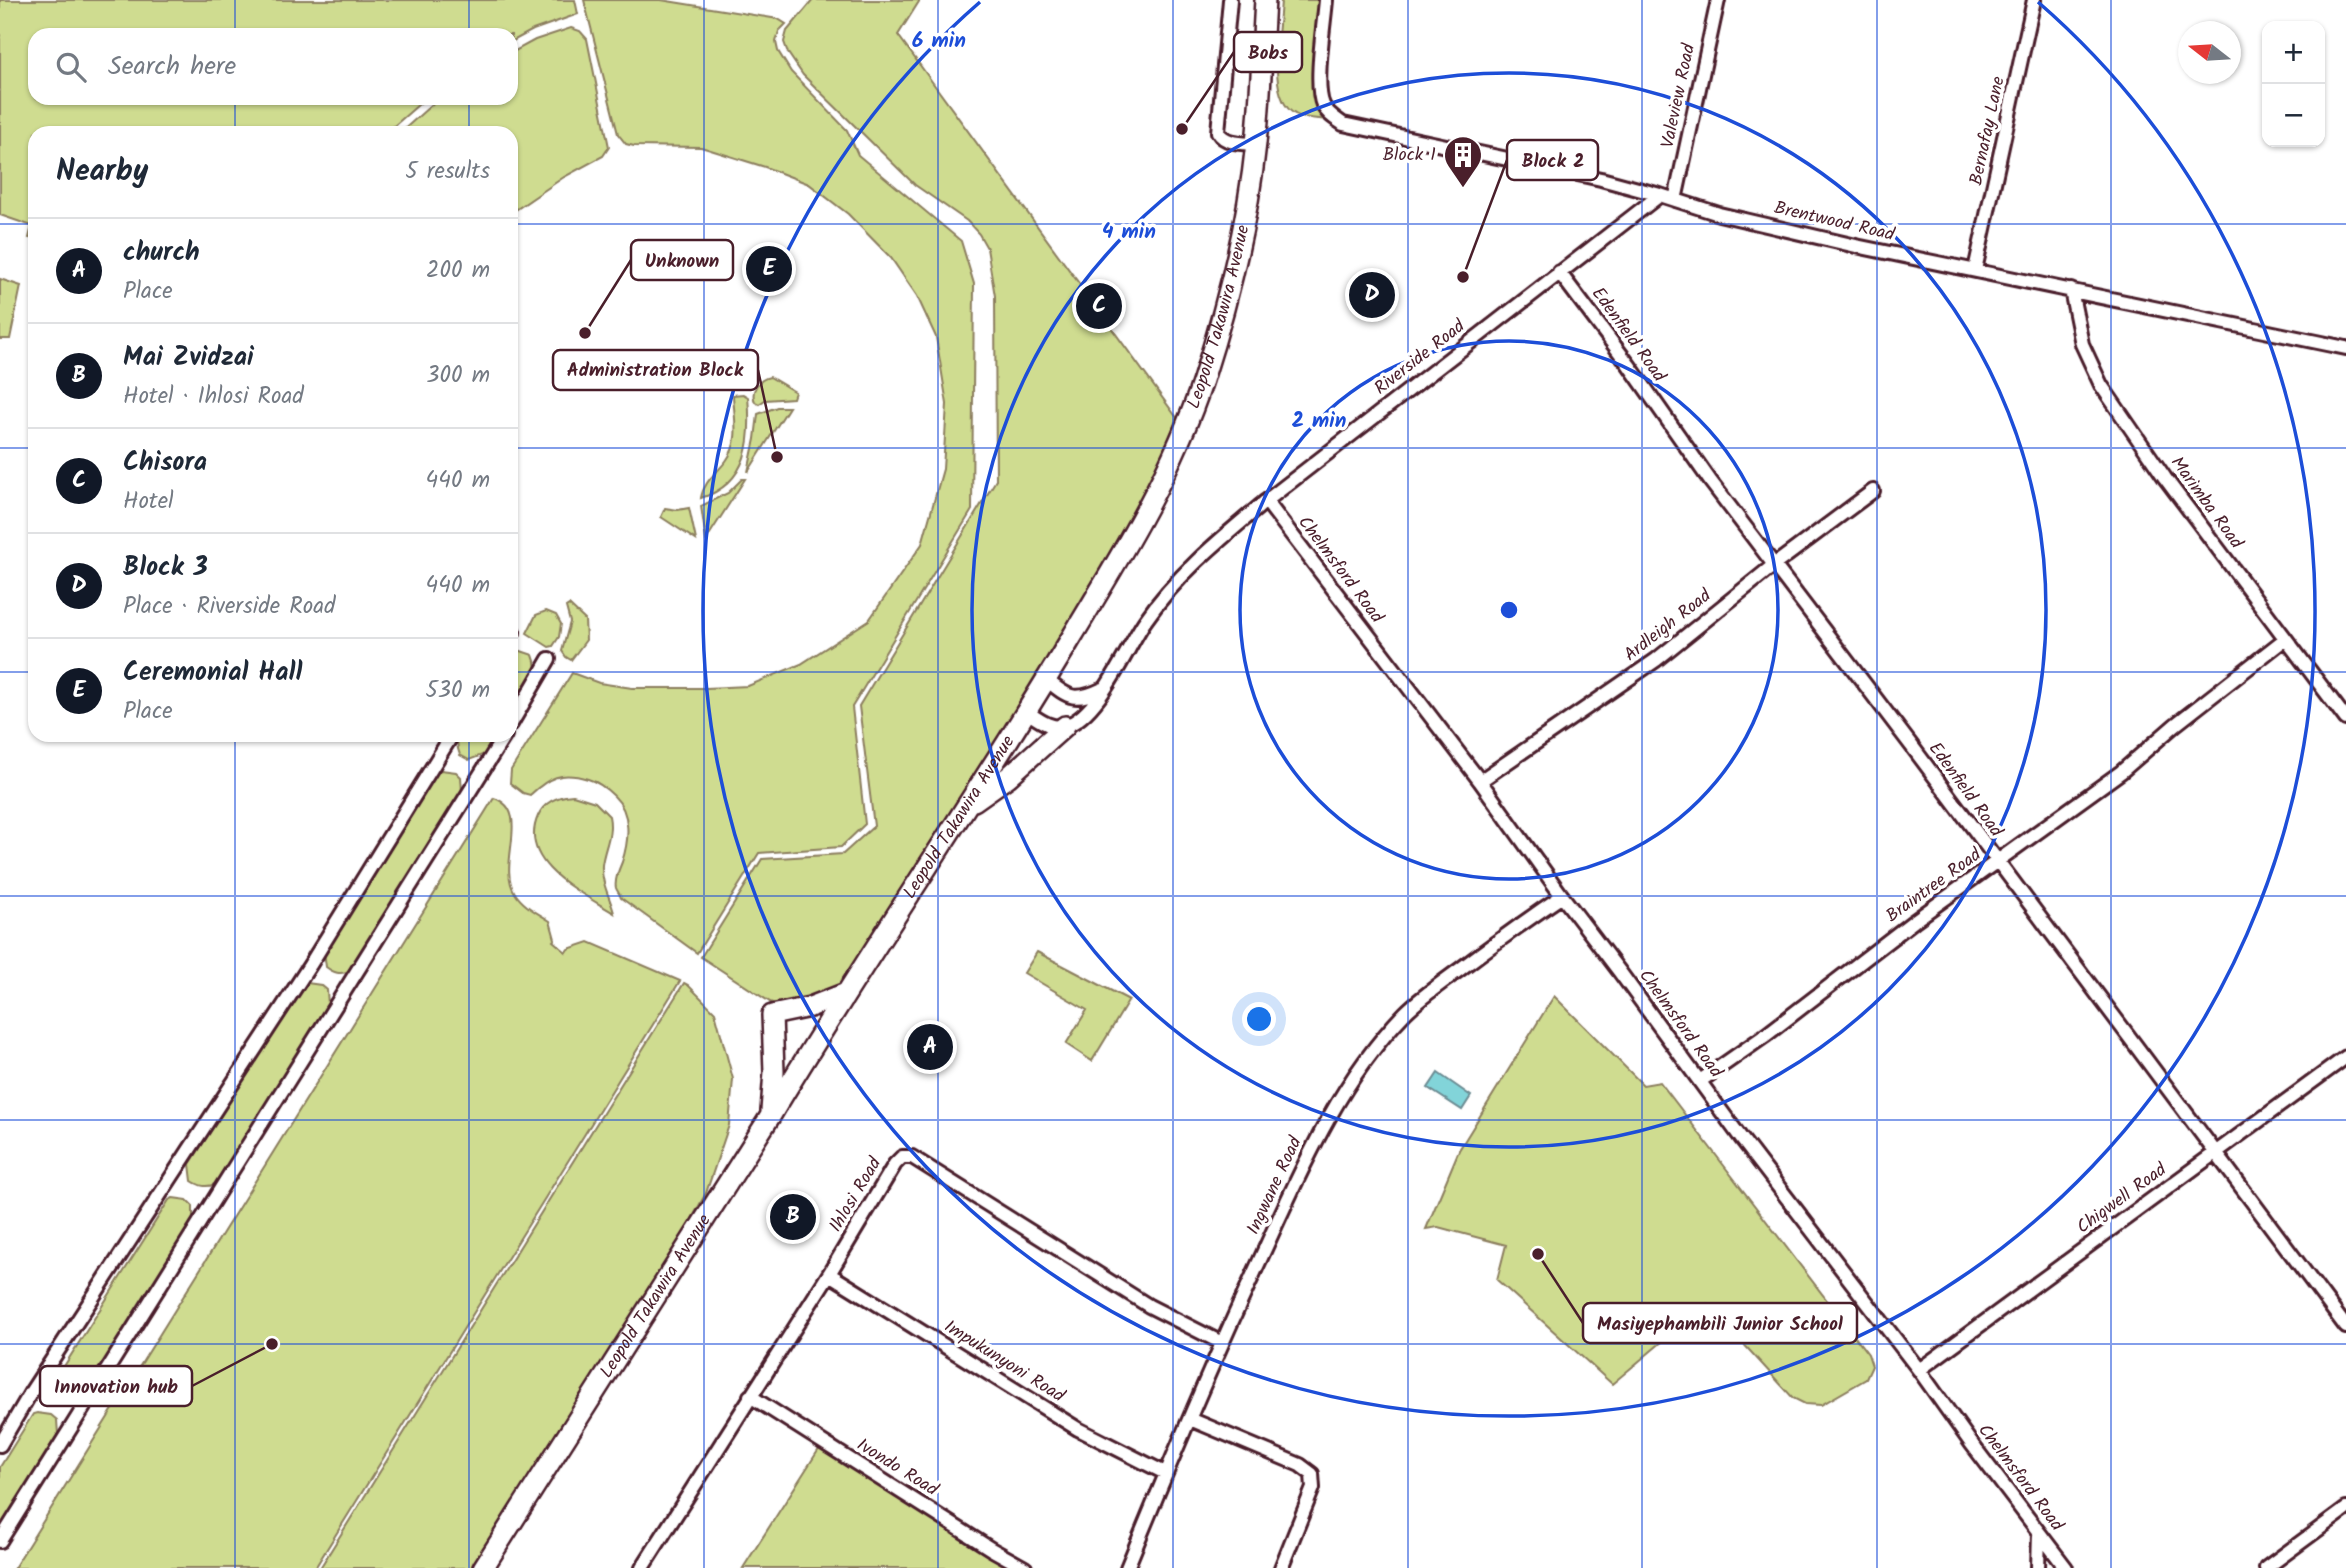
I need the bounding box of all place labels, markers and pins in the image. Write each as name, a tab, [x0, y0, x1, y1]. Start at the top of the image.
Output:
callout: Bobs	[1234, 32, 1302, 72]
building icon: Block 1	[1442, 134, 1484, 189]
callout: Block 2	[1507, 140, 1598, 180]
place label: Block 1	[1383, 141, 1436, 170]
callout: Unknown	[631, 240, 733, 280]
pin: E	[746, 243, 792, 295]
pin: D	[1349, 269, 1395, 321]
pin: C	[1076, 280, 1122, 332]
callout: Administration Block	[553, 350, 758, 390]
centre of rings	[1497, 598, 1521, 622]
pin: A	[907, 1021, 953, 1073]
pin: B	[770, 1191, 816, 1243]
callout: Masiyephambili Junior School	[1583, 1303, 1857, 1343]
callout: Innovation hub	[40, 1366, 192, 1406]

